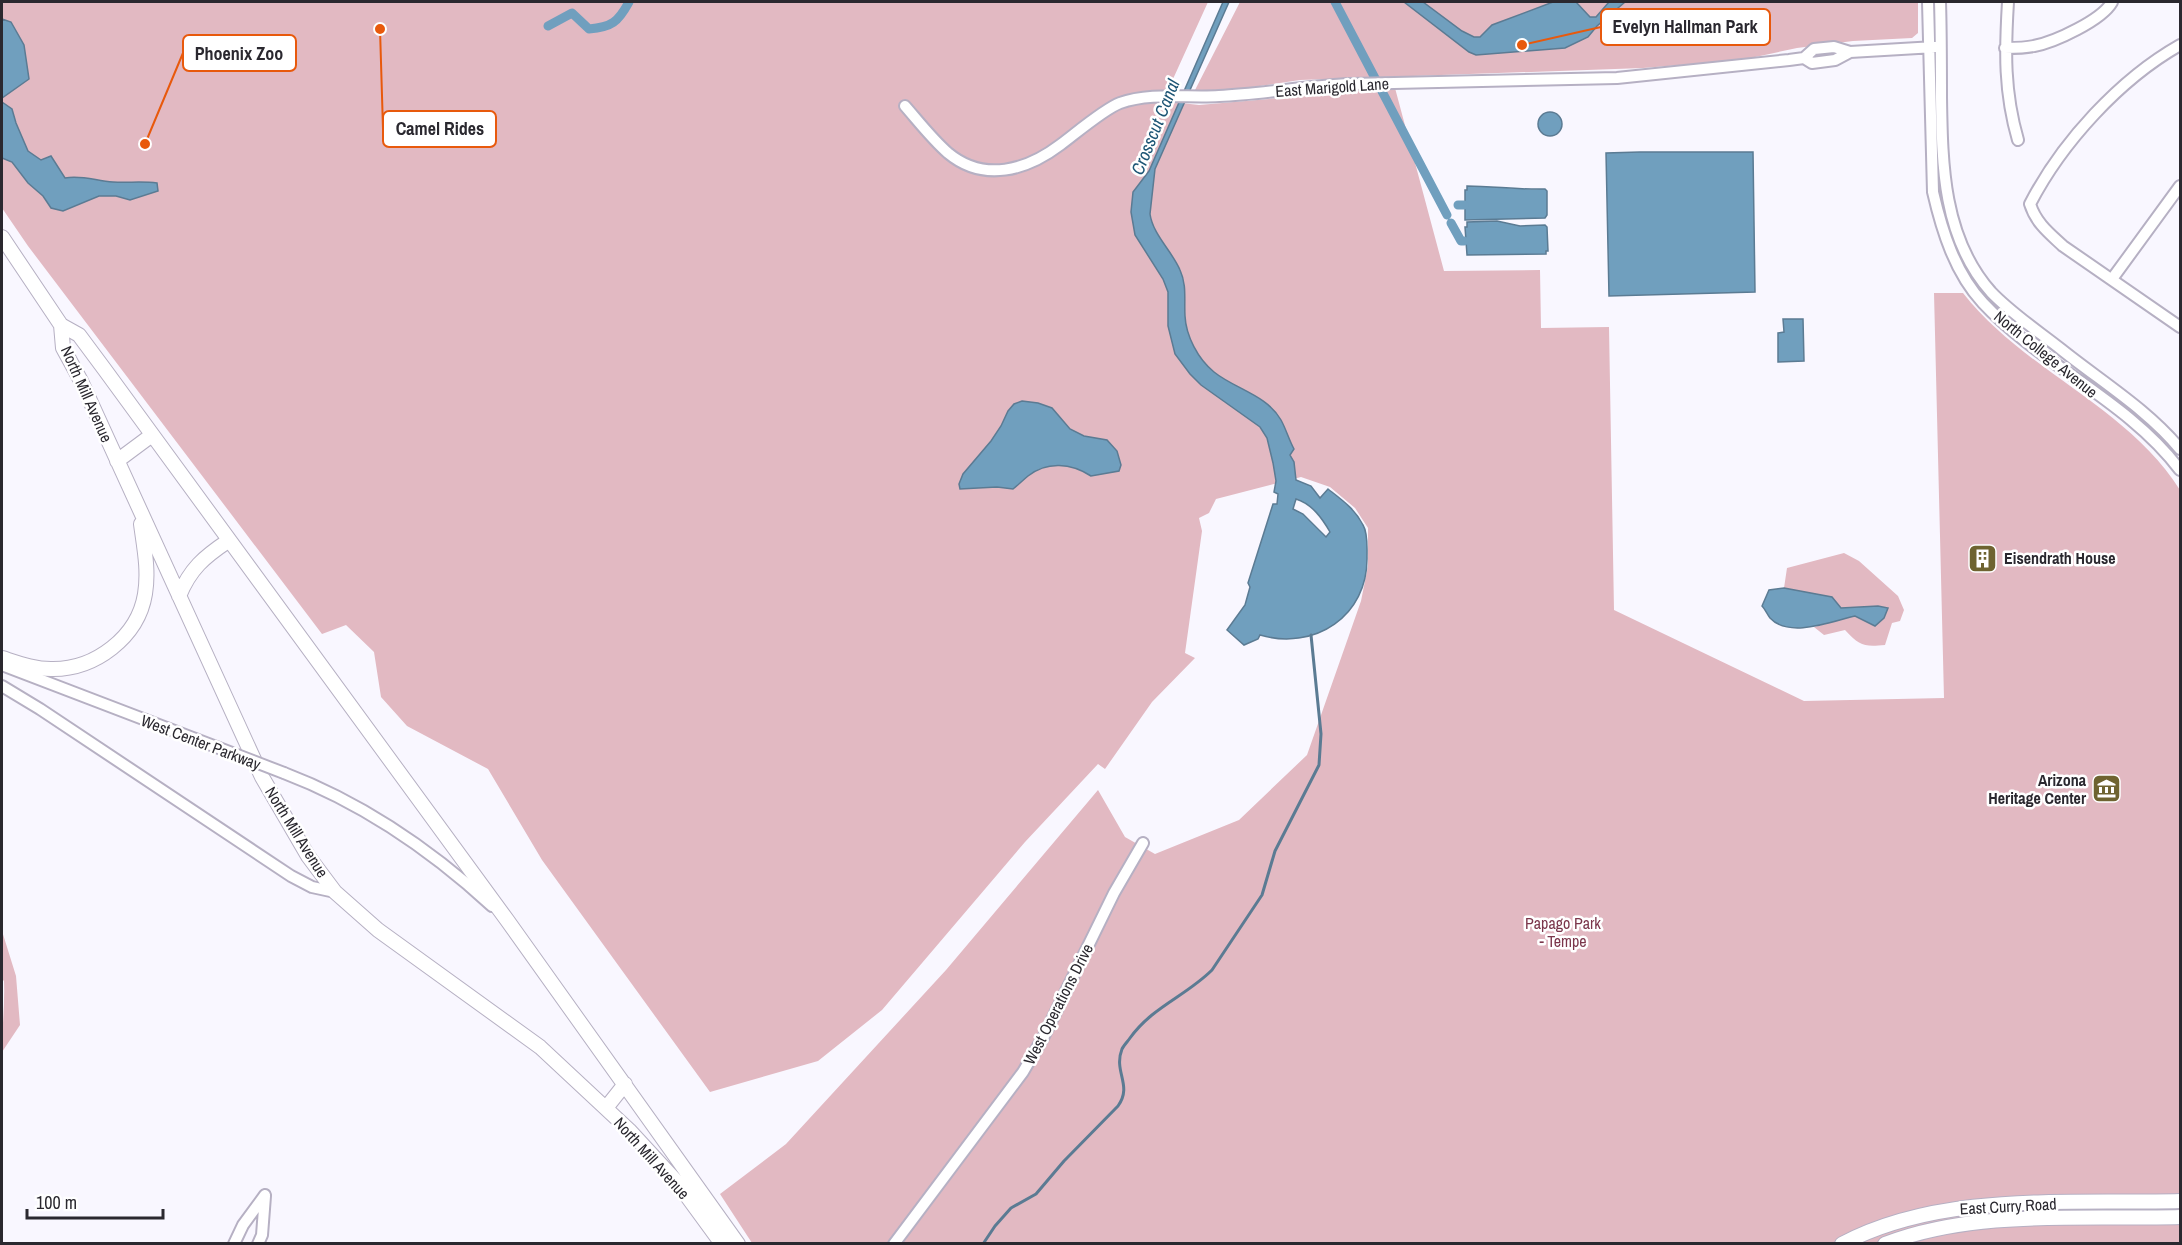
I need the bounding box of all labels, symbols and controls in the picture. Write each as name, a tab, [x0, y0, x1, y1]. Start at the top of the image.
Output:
callout: Evelyn Hallman Park	[1601, 9, 1770, 45]
text: Evelyn Hallman Park	[1612, 14, 1758, 39]
callout: Phoenix Zoo	[183, 35, 296, 71]
text: Phoenix Zoo	[195, 41, 283, 66]
street label: East Marigold Lane	[1274, 72, 1390, 102]
water label: Crosscut Canal	[1125, 75, 1186, 178]
callout: Camel Rides	[383, 111, 496, 147]
text: Camel Rides	[396, 116, 484, 141]
street label: North College Avenue	[1990, 305, 2102, 403]
street label: North Mill Avenue	[56, 342, 118, 446]
building icon: Eisendrath House	[1967, 542, 1999, 574]
place label: Eisendrath House	[2004, 547, 2116, 569]
street label: West Center Parkway	[138, 709, 264, 775]
place label: Arizona Heritage Center	[1988, 769, 2087, 809]
museum icon: Arizona Heritage Center	[2091, 773, 2123, 805]
street label: North Mill Avenue	[260, 782, 334, 882]
park label: Papago Park - Tempe	[1525, 912, 1601, 952]
street label: West Operations Drive	[1018, 940, 1098, 1068]
street label: North Mill Avenue	[609, 1112, 695, 1204]
scale bar	[27, 1182, 164, 1220]
text: 100 m	[36, 1190, 77, 1215]
street label: East Curry Road	[1959, 1192, 2057, 1220]

